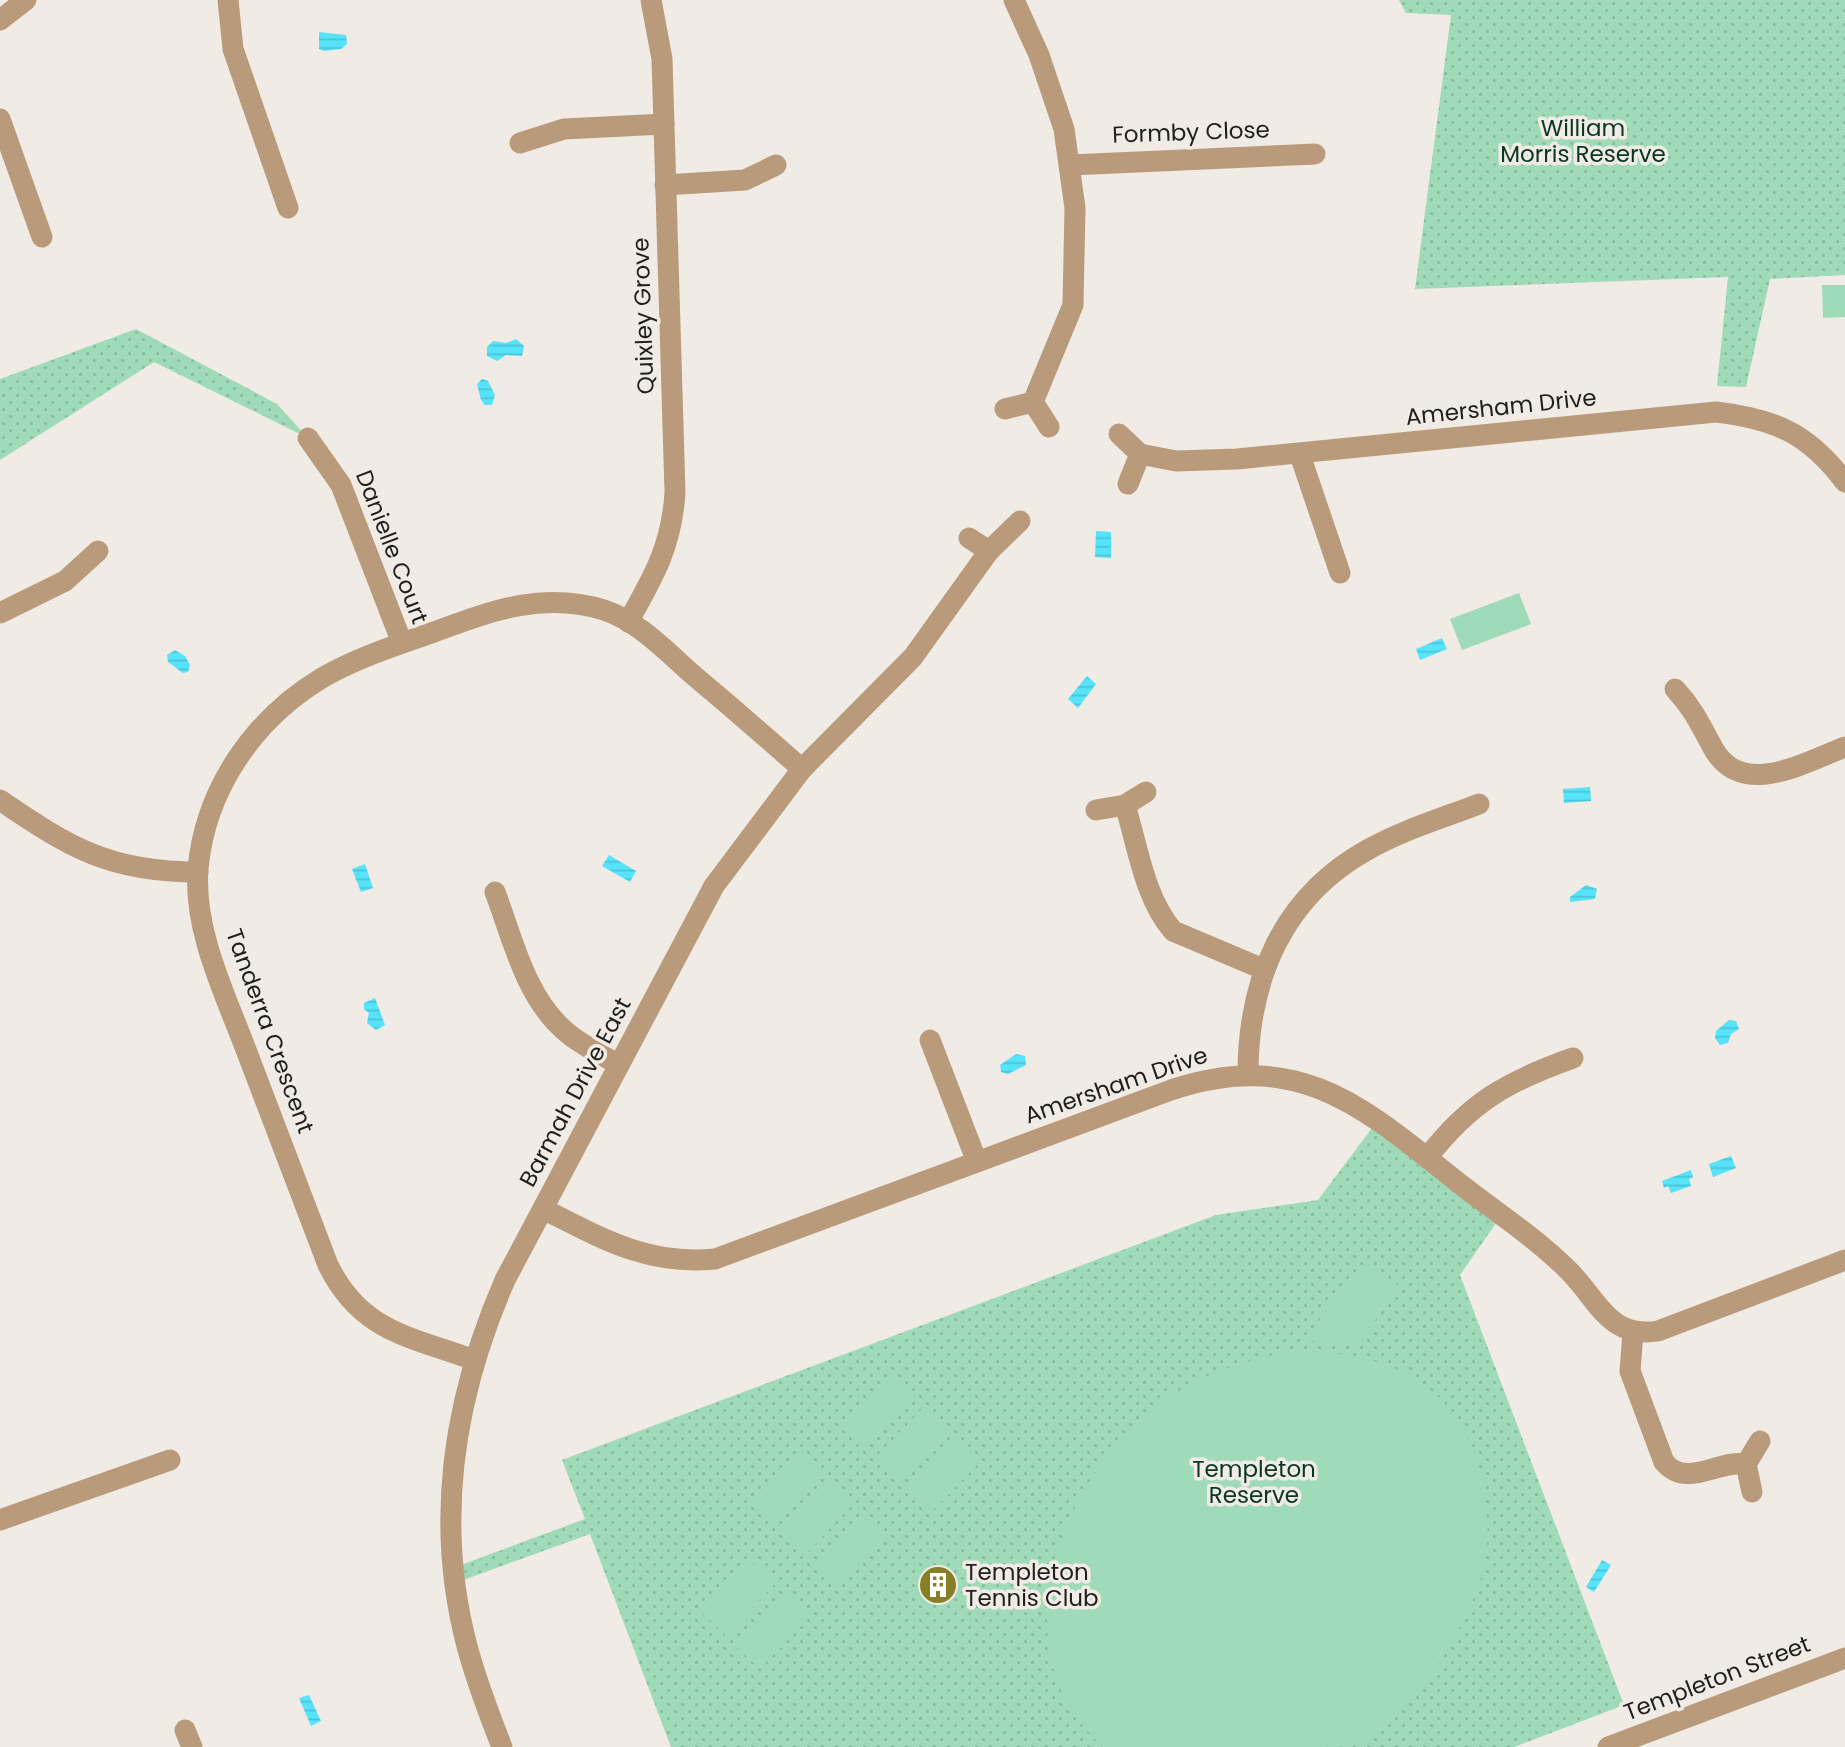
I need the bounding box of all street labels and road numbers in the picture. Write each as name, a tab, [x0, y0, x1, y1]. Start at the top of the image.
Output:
street label: Formby Close	[1112, 113, 1270, 151]
street label: Quixley Grove	[624, 237, 662, 395]
street label: Amersham Drive	[1404, 381, 1598, 433]
street label: Danielle Court	[348, 466, 436, 628]
street label: Tanderra Crescent	[218, 924, 322, 1138]
street label: Barmah Drive East	[512, 992, 638, 1192]
street label: Amersham Drive	[1020, 1039, 1212, 1131]
street label: Templeton Street	[1619, 1628, 1815, 1728]

